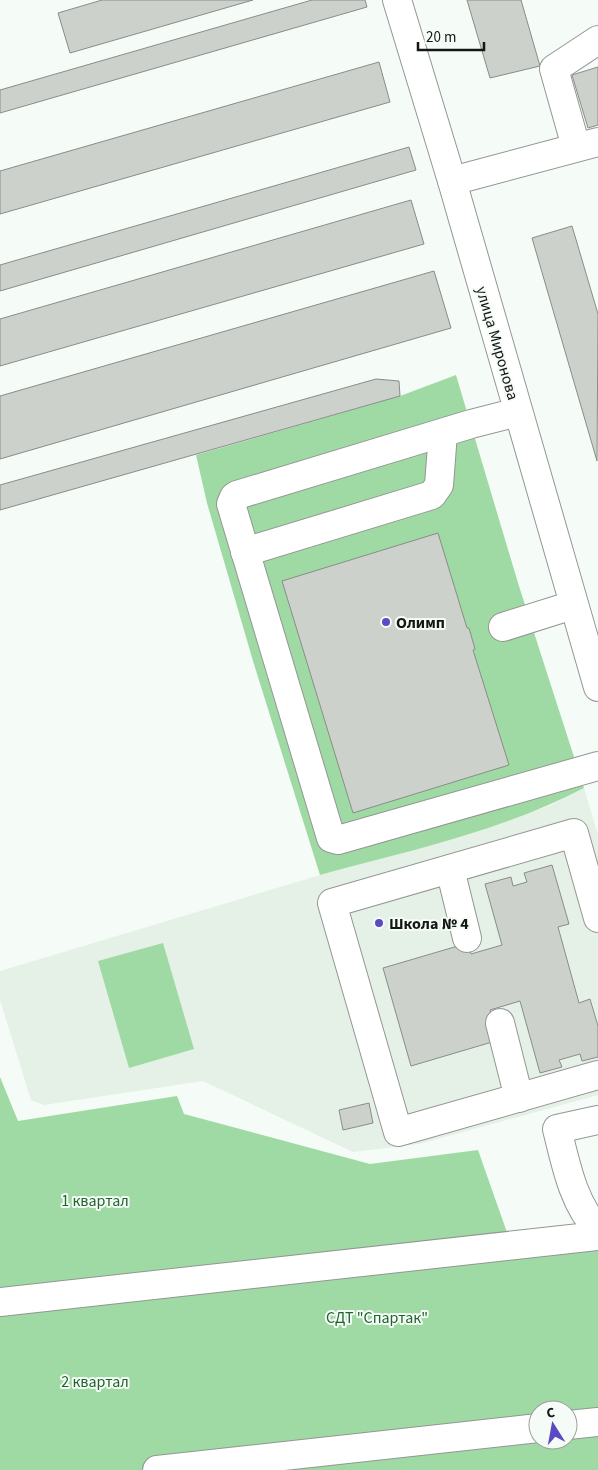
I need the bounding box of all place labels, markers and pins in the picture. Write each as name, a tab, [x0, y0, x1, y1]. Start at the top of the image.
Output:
place label: Олимп	[396, 612, 445, 634]
marker: Олимп	[380, 616, 392, 628]
place label: Школа № 4	[389, 913, 469, 935]
marker: Школа № 4	[373, 917, 385, 929]

